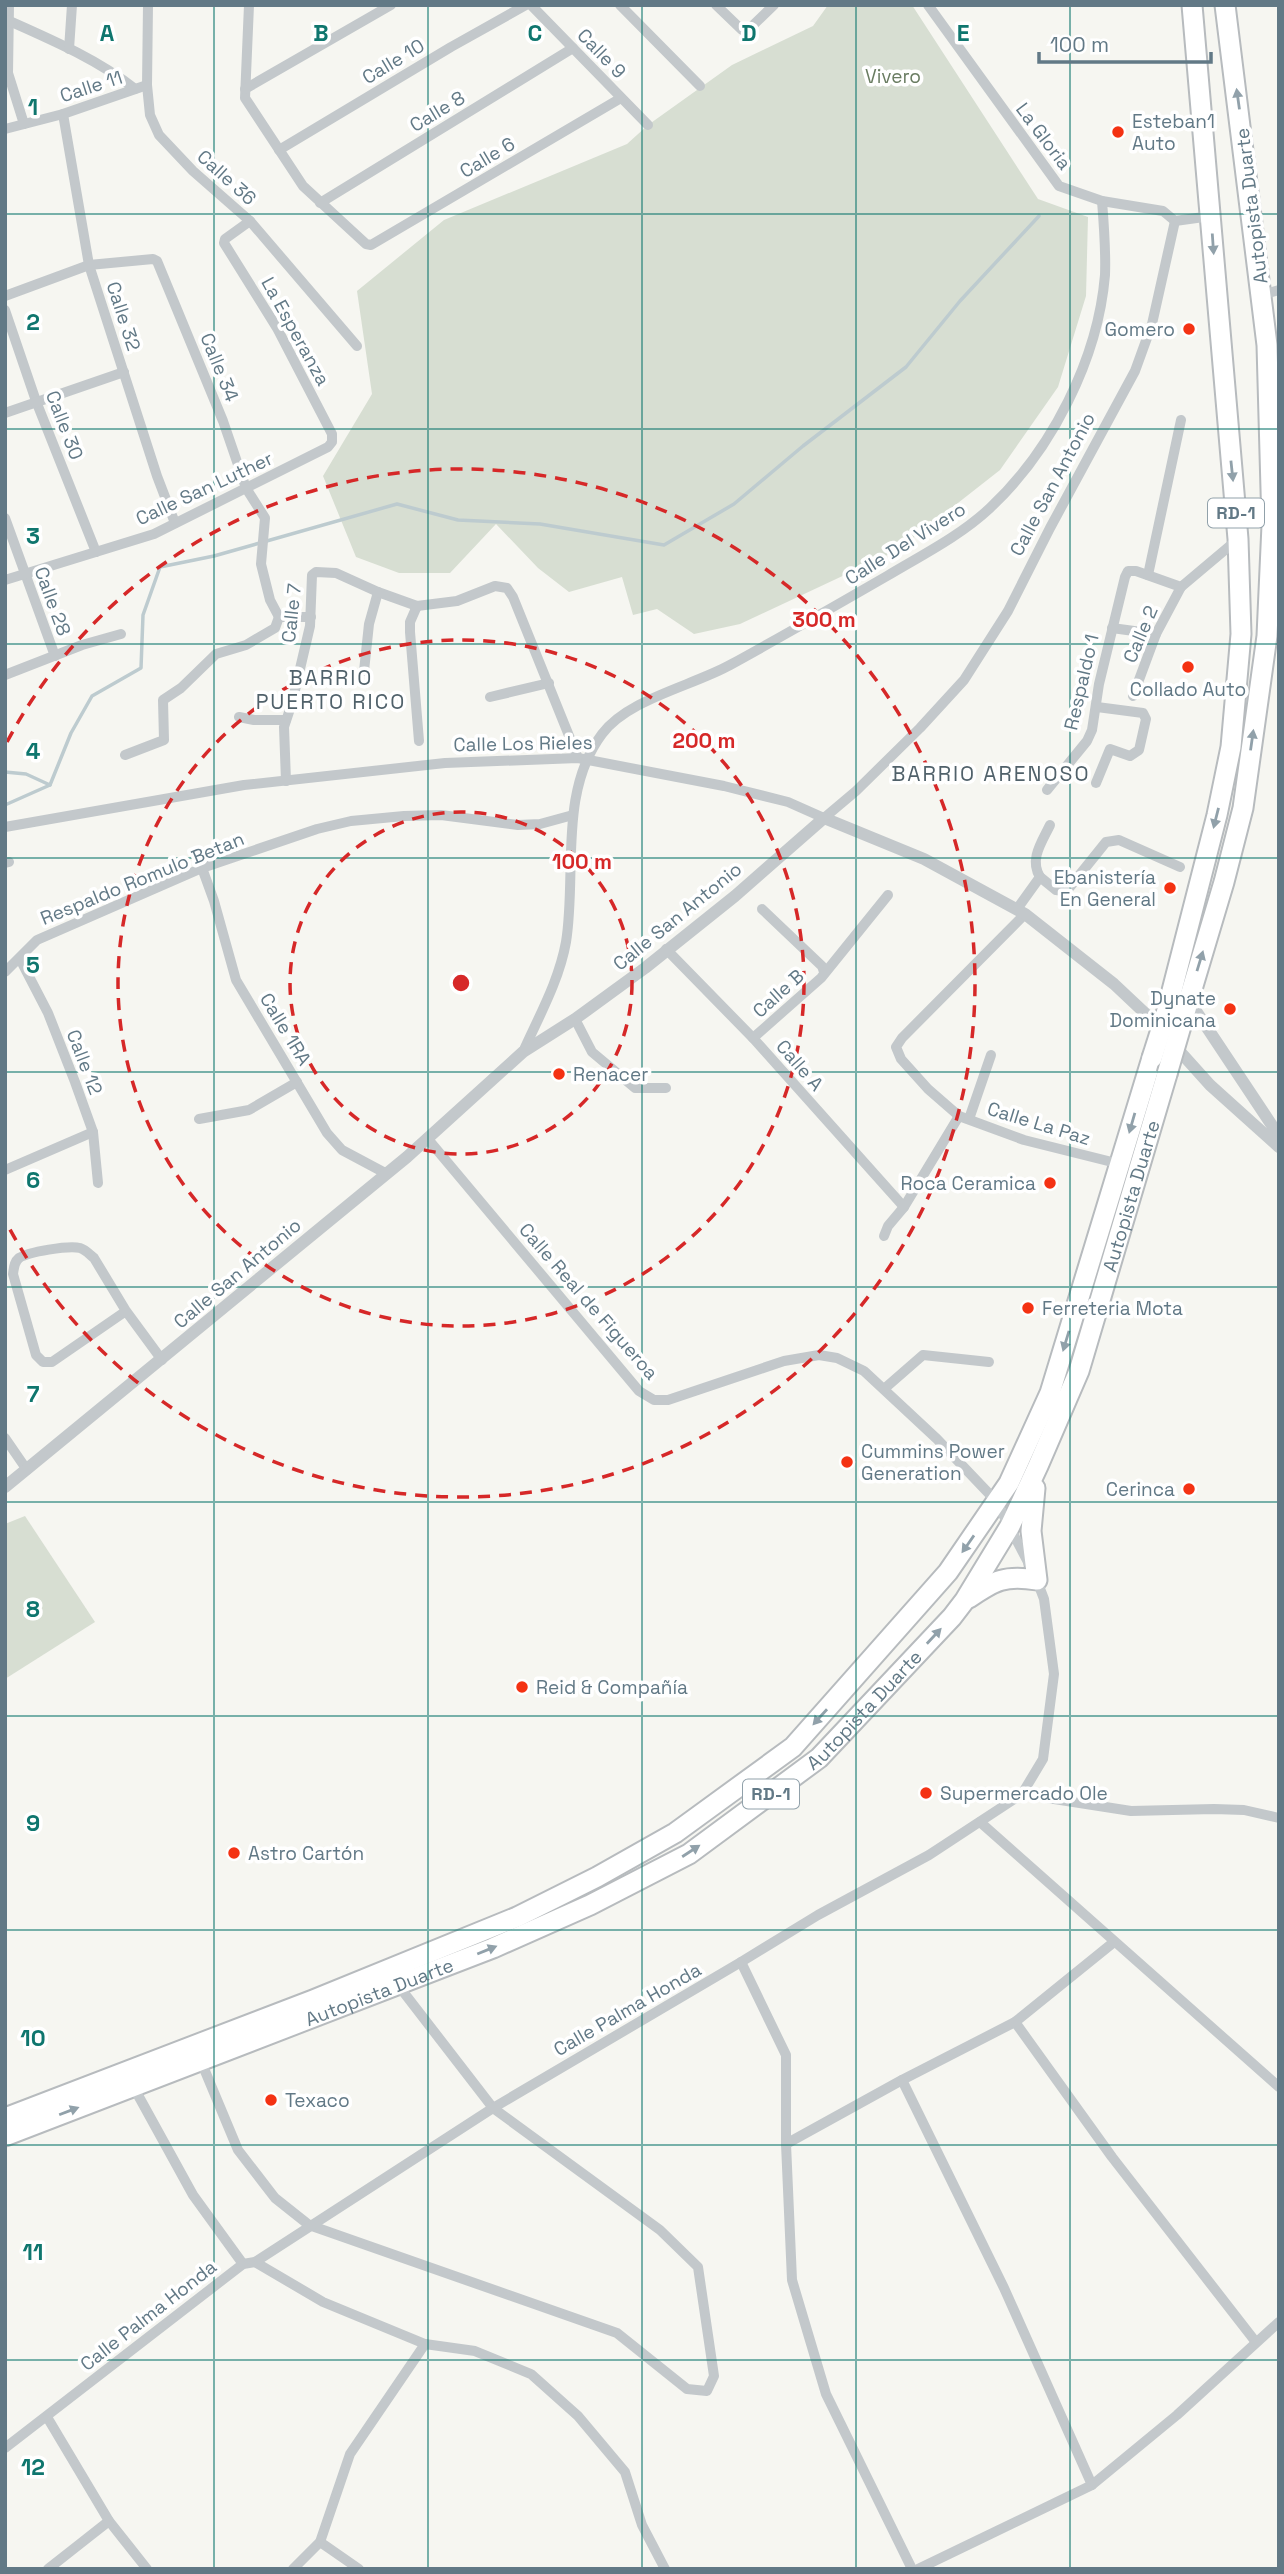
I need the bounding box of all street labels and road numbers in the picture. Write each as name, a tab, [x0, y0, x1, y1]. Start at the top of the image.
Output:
street label: Calle 9	[572, 23, 632, 84]
street label: Calle 10	[357, 33, 429, 90]
street label: Calle 11	[57, 65, 126, 108]
street label: Calle 8	[405, 85, 470, 138]
street label: La Gloria	[1010, 98, 1077, 175]
street label: Autopista Duarte	[1230, 127, 1273, 285]
street label: Calle 6	[455, 131, 519, 184]
street label: Calle 36	[192, 144, 262, 211]
street label: La Esperanza	[255, 272, 336, 390]
street label: Calle 32	[101, 278, 146, 354]
street label: Calle 34	[194, 329, 245, 405]
street label: Calle 30	[40, 387, 89, 463]
street label: Calle San Antonio	[1004, 408, 1101, 560]
street label: Calle San Luther	[132, 446, 277, 531]
street label: Calle Del Vivero	[840, 496, 970, 591]
road number: RD-1	[1208, 499, 1264, 528]
street label: Calle 28	[28, 563, 77, 639]
street label: Calle 7	[276, 582, 307, 644]
street label: Calle 2	[1117, 602, 1164, 667]
street label: Respaldo 1	[1058, 632, 1105, 733]
street label: Calle Los Rieles	[453, 730, 593, 757]
street label: Respaldo Romulo Betan	[37, 826, 248, 931]
street label: Calle San Antonio	[608, 857, 747, 976]
street label: Calle B	[747, 964, 809, 1023]
street label: Calle 1RA	[254, 988, 317, 1070]
street label: Calle 12	[61, 1026, 108, 1098]
street label: Calle A	[770, 1034, 829, 1096]
street label: Calle La Paz	[984, 1096, 1094, 1151]
street label: Autopista Duarte	[1097, 1117, 1166, 1275]
street label: Calle San Antonio	[168, 1213, 306, 1334]
street label: Calle Real de Figueroa	[514, 1218, 664, 1385]
street label: Autopista Duarte	[802, 1645, 928, 1776]
road number: RD-1	[743, 1779, 799, 1808]
street label: Autopista Duarte	[302, 1952, 457, 2032]
street label: Calle Palma Honda	[549, 1957, 706, 2062]
street label: Calle Palma Honda	[75, 2254, 222, 2377]

